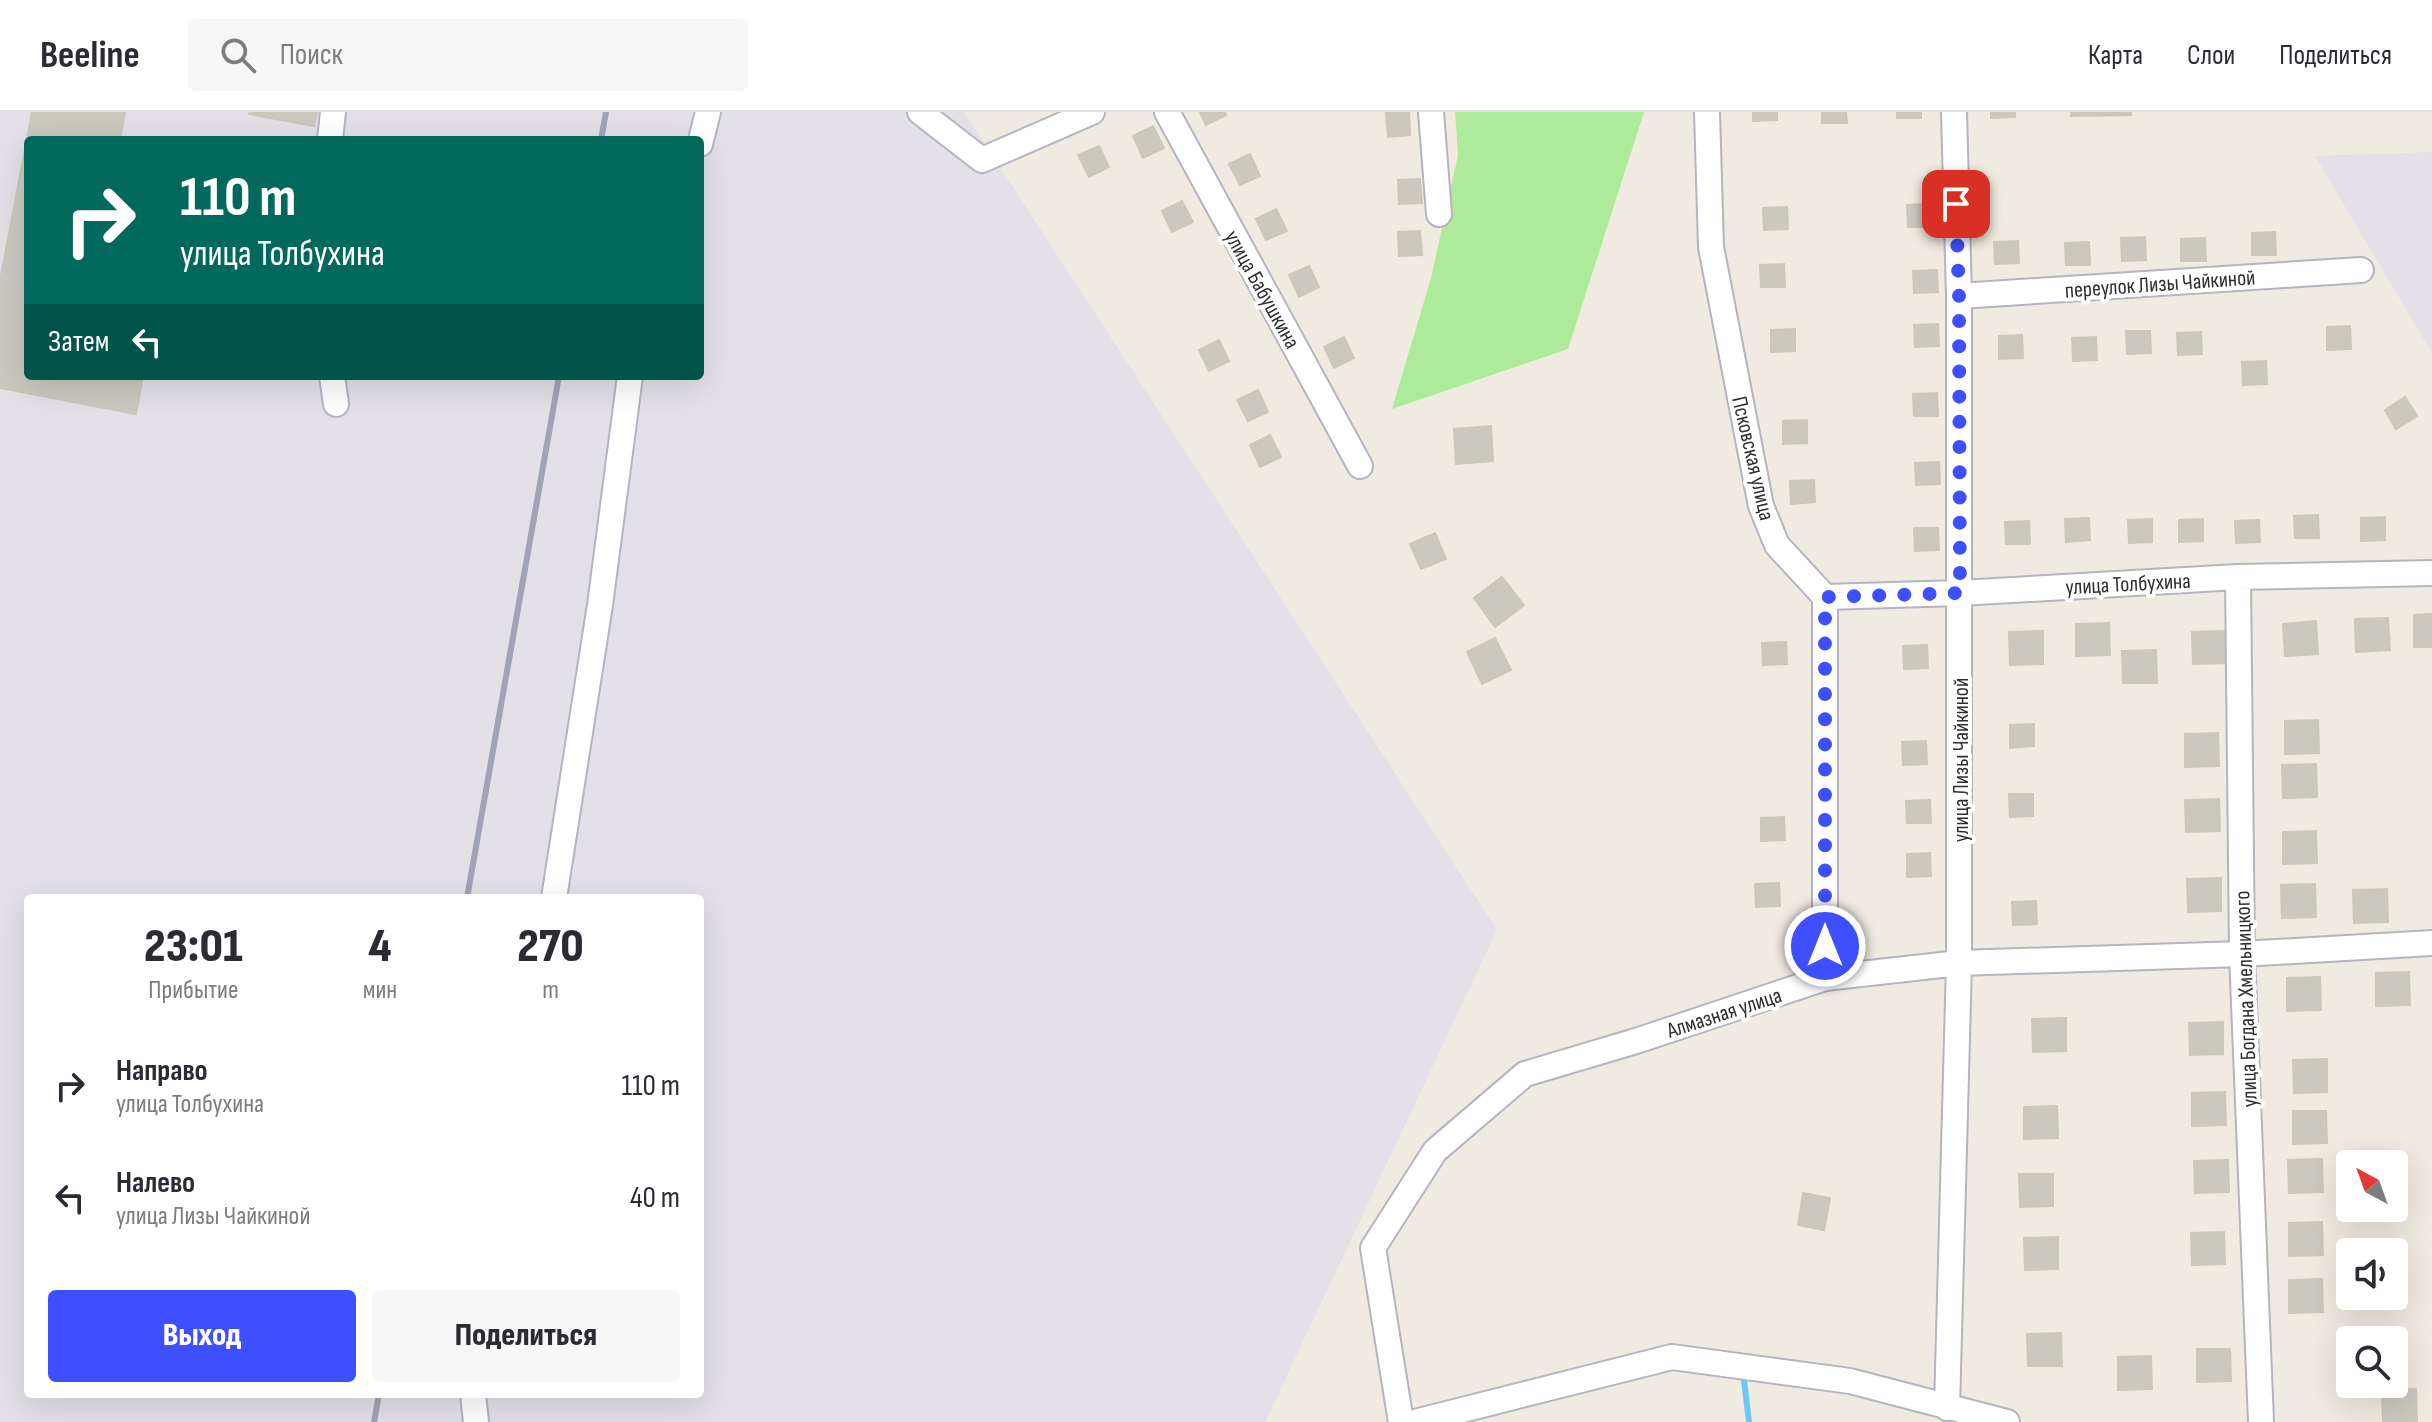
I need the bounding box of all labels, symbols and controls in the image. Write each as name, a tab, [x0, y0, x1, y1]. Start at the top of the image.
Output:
search box	[188, 19, 748, 91]
text: Beeline	[40, 33, 140, 78]
icon: search	[216, 33, 260, 77]
text: Поиск	[280, 37, 343, 73]
text: Карта	[2088, 39, 2143, 72]
text: Слои	[2187, 39, 2235, 72]
text: Поделиться	[2279, 39, 2392, 72]
text: 110 m	[180, 165, 296, 232]
icon: right	[48, 168, 152, 272]
pin	[1922, 170, 1990, 238]
icon: arrive	[1934, 182, 1978, 226]
street label: улица Бабушкина	[1218, 226, 1305, 354]
text: улица Толбухина	[180, 233, 385, 276]
street label: переулок Лизы Чайкиной	[2064, 264, 2256, 305]
icon: left	[125, 320, 169, 364]
text: Затем	[48, 324, 109, 360]
street label: Псковская улица	[1725, 394, 1780, 523]
street label: улица Толбухина	[2065, 568, 2191, 601]
street label: улица Лизы Чайкиной	[1948, 678, 1975, 842]
street label: улица Богдана Хмельницкого	[2229, 890, 2264, 1108]
position arrow	[1783, 904, 1867, 988]
text: 23:01	[144, 918, 243, 975]
text: 4	[368, 918, 392, 975]
text: 270	[517, 918, 584, 975]
text: Прибытие	[148, 975, 238, 1006]
text: мин	[363, 975, 397, 1006]
text: m	[542, 975, 559, 1006]
street label: Алмазная улица	[1663, 982, 1785, 1045]
text: Направо	[116, 1053, 208, 1089]
icon: right	[48, 1064, 92, 1108]
text: 110 m	[622, 1068, 680, 1104]
text: улица Толбухина	[116, 1089, 264, 1120]
north arrow	[2336, 1150, 2408, 1222]
map controls	[2336, 1150, 2408, 1398]
text: Налево	[116, 1165, 195, 1201]
icon: left	[48, 1176, 92, 1220]
text: 40 m	[630, 1180, 680, 1216]
text: улица Лизы Чайкиной	[116, 1201, 310, 1232]
button: sound	[2336, 1238, 2408, 1310]
button: Выход	[48, 1290, 356, 1382]
button: Поделиться	[372, 1290, 680, 1382]
button: search	[2336, 1326, 2408, 1398]

